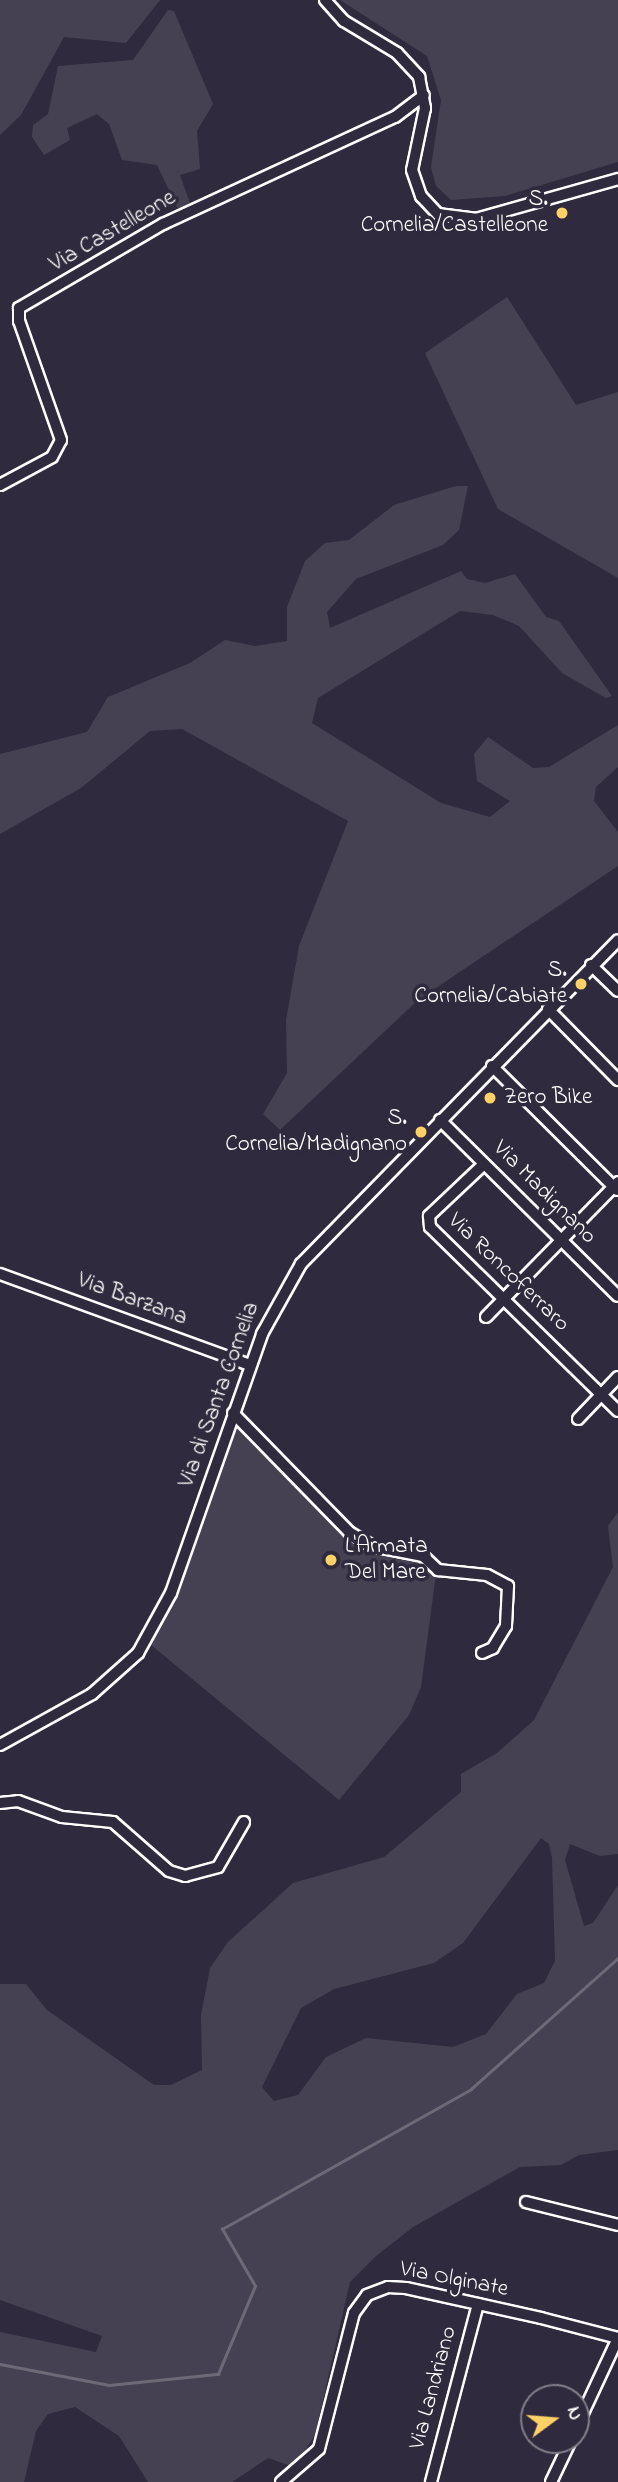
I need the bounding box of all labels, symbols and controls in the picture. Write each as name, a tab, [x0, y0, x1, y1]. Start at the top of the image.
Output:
street label: Via Castelleone	[45, 185, 181, 279]
place label: S. Cornelia/Castelleone	[361, 186, 548, 240]
marker: S. Cornelia/Castelleone	[554, 205, 570, 221]
place label: S. Cornelia/Cabiate	[414, 957, 567, 1011]
marker: S. Cornelia/Cabiate	[573, 976, 589, 992]
place label: Zero Bike	[504, 1084, 592, 1112]
marker: Zero Bike	[482, 1090, 498, 1106]
place label: S. Cornelia/Madignano	[225, 1105, 407, 1159]
marker: S. Cornelia/Madignano	[413, 1124, 429, 1140]
street label: Via Madignano	[486, 1135, 602, 1251]
street label: Via Roncoferraro	[441, 1208, 575, 1338]
street label: Via Barzana	[73, 1267, 191, 1333]
street label: Via di Santa Cornelia	[174, 1299, 266, 1491]
place label: L'Armata Del Mare	[345, 1533, 428, 1587]
marker: L'Armata Del Mare	[323, 1552, 339, 1568]
street label: Via Olginate	[398, 2256, 510, 2304]
street label: Via Landriano	[404, 2323, 464, 2453]
north arrow	[520, 2384, 590, 2454]
text: N	[559, 2404, 588, 2424]

